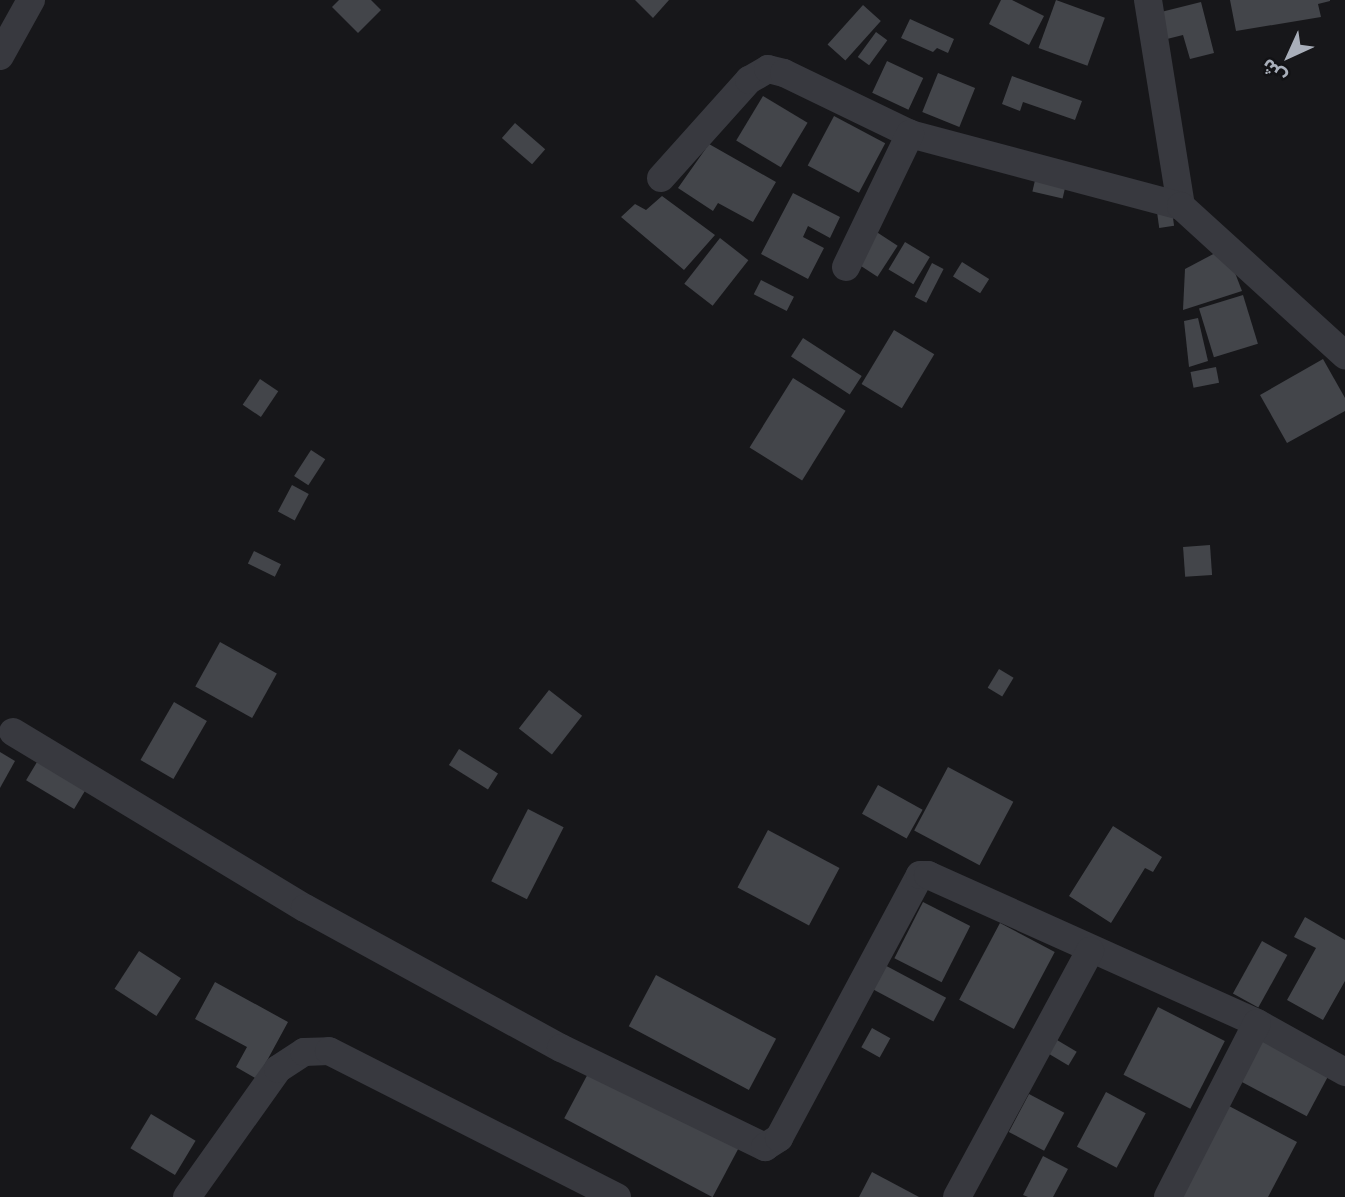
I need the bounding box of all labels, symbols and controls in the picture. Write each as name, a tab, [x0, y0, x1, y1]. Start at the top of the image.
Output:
north arrow	[1254, 21, 1324, 91]
text: ش	[1256, 53, 1292, 89]

